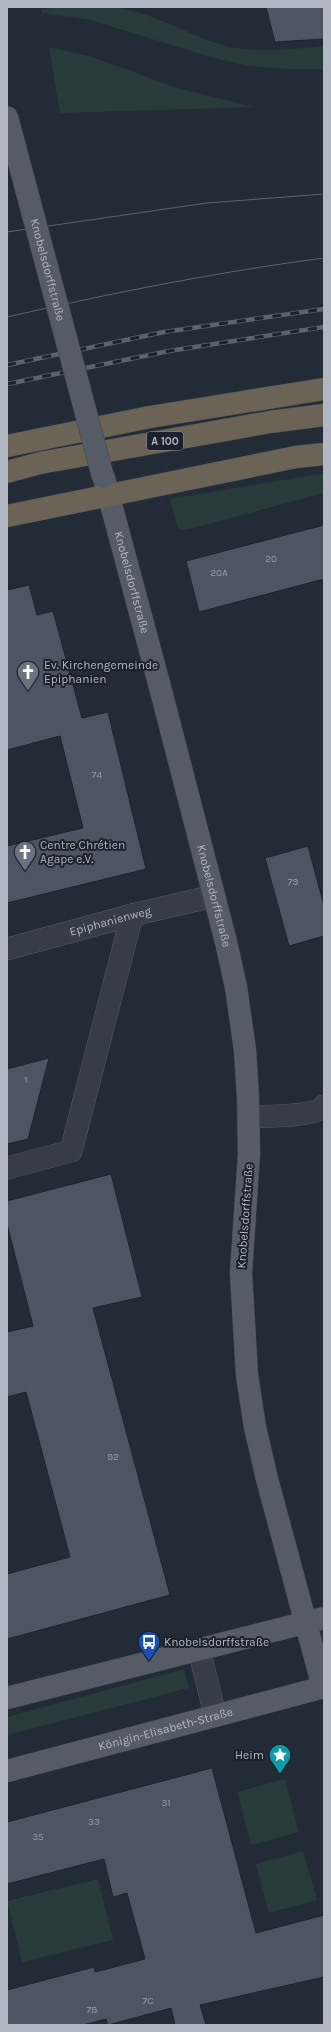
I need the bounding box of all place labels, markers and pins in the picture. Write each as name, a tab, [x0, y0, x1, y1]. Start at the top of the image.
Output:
place label: Ev. Kirchengemeinde Epiphanien	[44, 658, 158, 686]
church icon: Ev. Kirchengemeinde Epiphanien	[15, 659, 41, 692]
place label: Centre Chrétien Agape e.V.	[40, 838, 125, 866]
church icon: Centre Chrétien Agape e.V.	[12, 839, 38, 872]
bus stop icon: Knobelsdorffstraße	[136, 1629, 162, 1662]
place label: Knobelsdorffstraße	[164, 1635, 269, 1649]
place icon: Heim	[267, 1742, 293, 1775]
place label: Heim	[235, 1748, 264, 1762]

